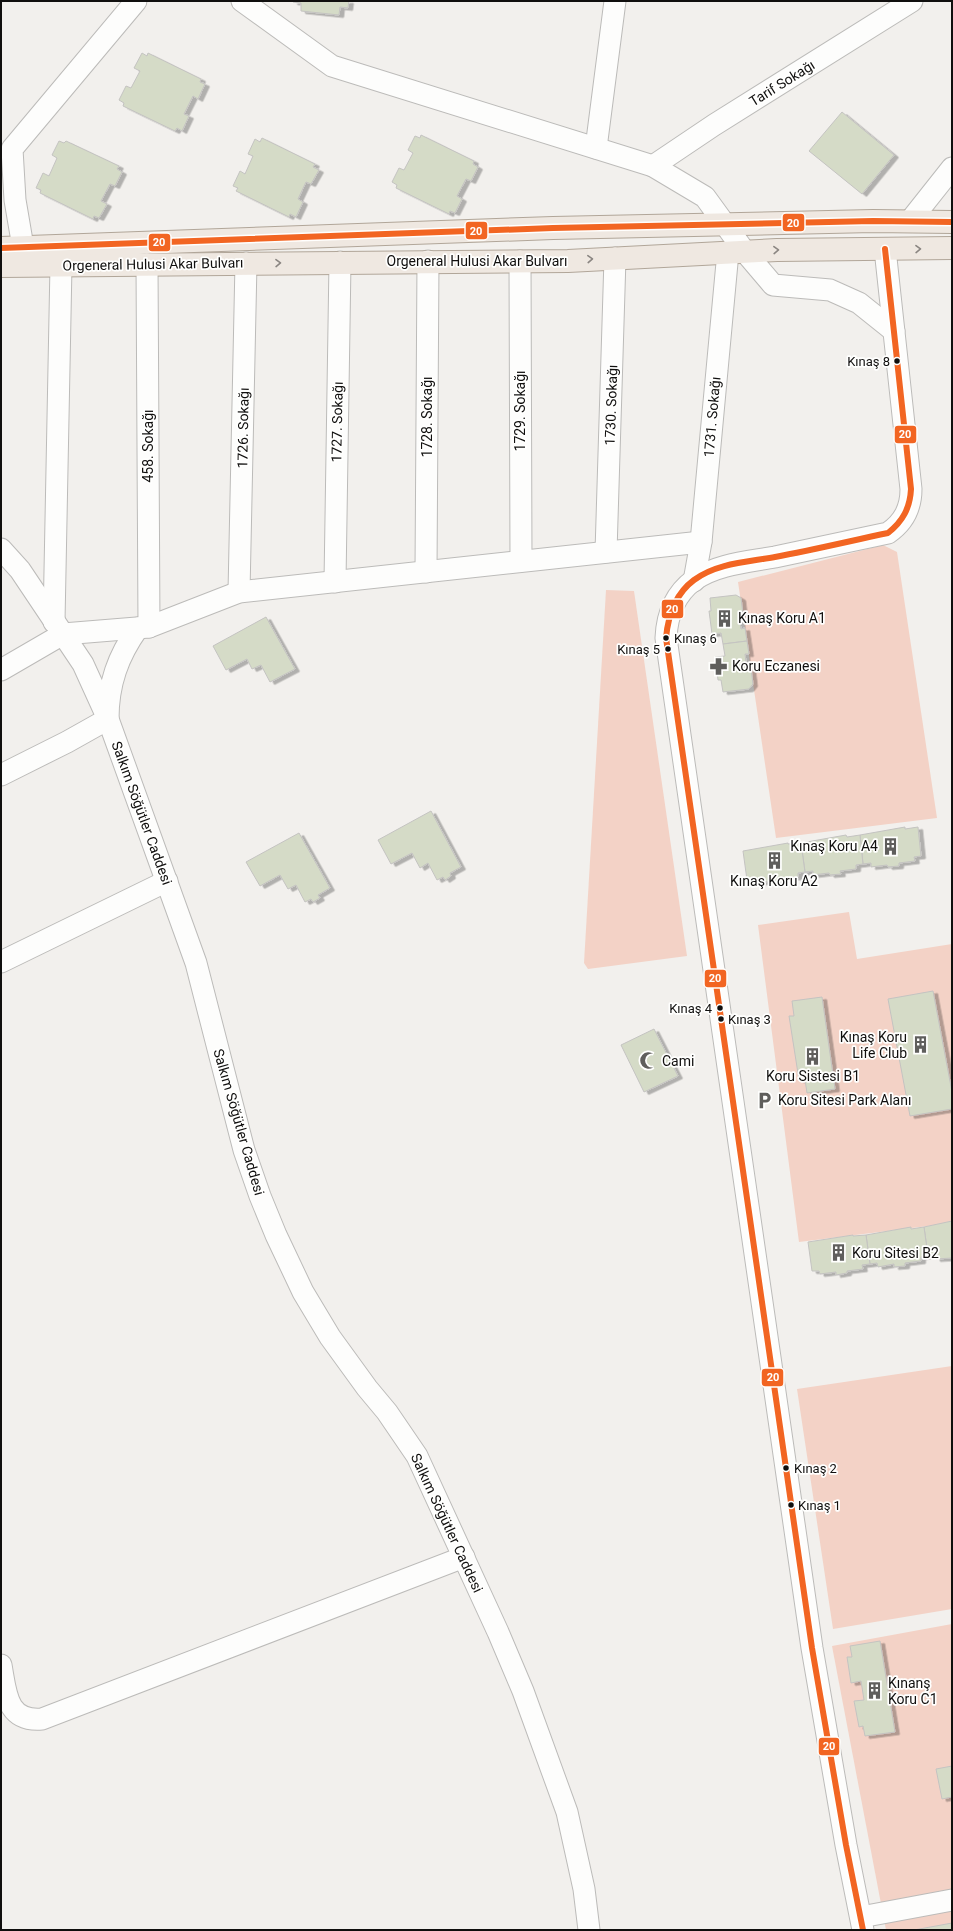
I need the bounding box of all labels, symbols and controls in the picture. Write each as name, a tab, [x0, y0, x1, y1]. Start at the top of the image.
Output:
street label: Tarif Sokağı	[746, 57, 818, 109]
line badge: 20	[782, 213, 805, 232]
text: 20	[787, 217, 799, 230]
line badge: 20	[465, 221, 488, 240]
text: 20	[470, 225, 482, 238]
line badge: 20	[148, 233, 171, 252]
text: 20	[153, 236, 165, 249]
one-way arrow	[915, 244, 921, 253]
one-way arrow	[773, 246, 779, 254]
street label: Orgeneral Hulusi Akar Bulvarı	[387, 253, 568, 269]
street label: Orgeneral Hulusi Akar Bulvarı	[62, 254, 244, 274]
one-way arrow	[587, 255, 593, 264]
one-way arrow	[275, 259, 281, 267]
place label: Kınaş 8	[847, 354, 890, 369]
marker: Kınaş 8	[892, 356, 902, 366]
street label: 1730. Sokağı	[602, 364, 620, 446]
street label: 1729. Sokağı	[512, 371, 528, 451]
street label: 1731. Sokağı	[701, 376, 723, 458]
street label: 1728. Sokağı	[419, 377, 435, 457]
street label: 1727. Sokağı	[328, 381, 346, 463]
street label: 1726. Sokağı	[234, 387, 252, 469]
street label: 458. Sokağı	[140, 409, 156, 483]
line badge: 20	[894, 425, 917, 444]
text: 20	[899, 428, 911, 441]
line badge: 20	[661, 599, 684, 619]
text: 20	[666, 603, 678, 616]
building icon: Kınaş Koru A1	[715, 608, 735, 628]
place label: Kınaş Koru A1	[738, 610, 826, 626]
place label: Kınaş 6	[674, 631, 717, 646]
marker: Kınaş 6	[661, 633, 671, 643]
place label: Kınaş 5	[617, 642, 660, 657]
marker: Kınaş 5	[663, 644, 673, 654]
pharmacy icon: Koru Eczanesi	[709, 656, 729, 676]
place label: Koru Eczanesi	[732, 658, 820, 674]
street label: Salkım Söğütler Caddesi	[109, 739, 175, 887]
building icon: Kınaş Koru A4	[881, 836, 901, 856]
place label: Kınaş Koru A4	[790, 838, 878, 854]
building icon: Kınaş Koru A2	[764, 851, 784, 871]
place label: Kınaş Koru A2	[730, 873, 818, 889]
line badge: 20	[704, 969, 727, 988]
text: 20	[709, 972, 721, 985]
place label: Kınaş 4	[669, 1001, 713, 1016]
marker: Kınaş 4	[715, 1003, 725, 1013]
place label: Kınaş 3	[728, 1012, 771, 1027]
marker: Kınaş 3	[716, 1014, 726, 1024]
place label: Kınaş Koru Life Club	[840, 1029, 907, 1061]
building icon: Kınaş Koru Life Club	[910, 1035, 930, 1055]
building icon: Koru Sistesi B1	[803, 1046, 823, 1066]
street label: Salkım Söğütler Caddesi	[210, 1047, 268, 1197]
mosque icon: Cami	[639, 1051, 659, 1071]
place label: Cami	[662, 1053, 694, 1069]
place label: Koru Sistesi B1	[766, 1068, 860, 1084]
parking icon: Koru Sitesi Park Alanı	[755, 1090, 775, 1110]
place label: Koru Sitesi Park Alanı	[778, 1092, 911, 1108]
building icon: Koru Sitesi B2	[829, 1243, 849, 1263]
place label: Koru Sitesi B2	[852, 1245, 939, 1261]
line badge: 20	[761, 1368, 784, 1387]
text: 20	[767, 1371, 779, 1384]
street label: Salkım Söğütler Caddesi	[408, 1451, 486, 1595]
place label: Kınaş 2	[794, 1461, 837, 1476]
marker: Kınaş 2	[781, 1463, 791, 1473]
place label: Kınaş 1	[798, 1498, 841, 1513]
marker: Kınaş 1	[786, 1500, 796, 1510]
place label: Kınanş Koru C1	[888, 1675, 938, 1707]
building icon: Kınanş Koru C1	[865, 1681, 885, 1701]
line badge: 20	[818, 1737, 840, 1756]
text: 20	[823, 1740, 835, 1753]

